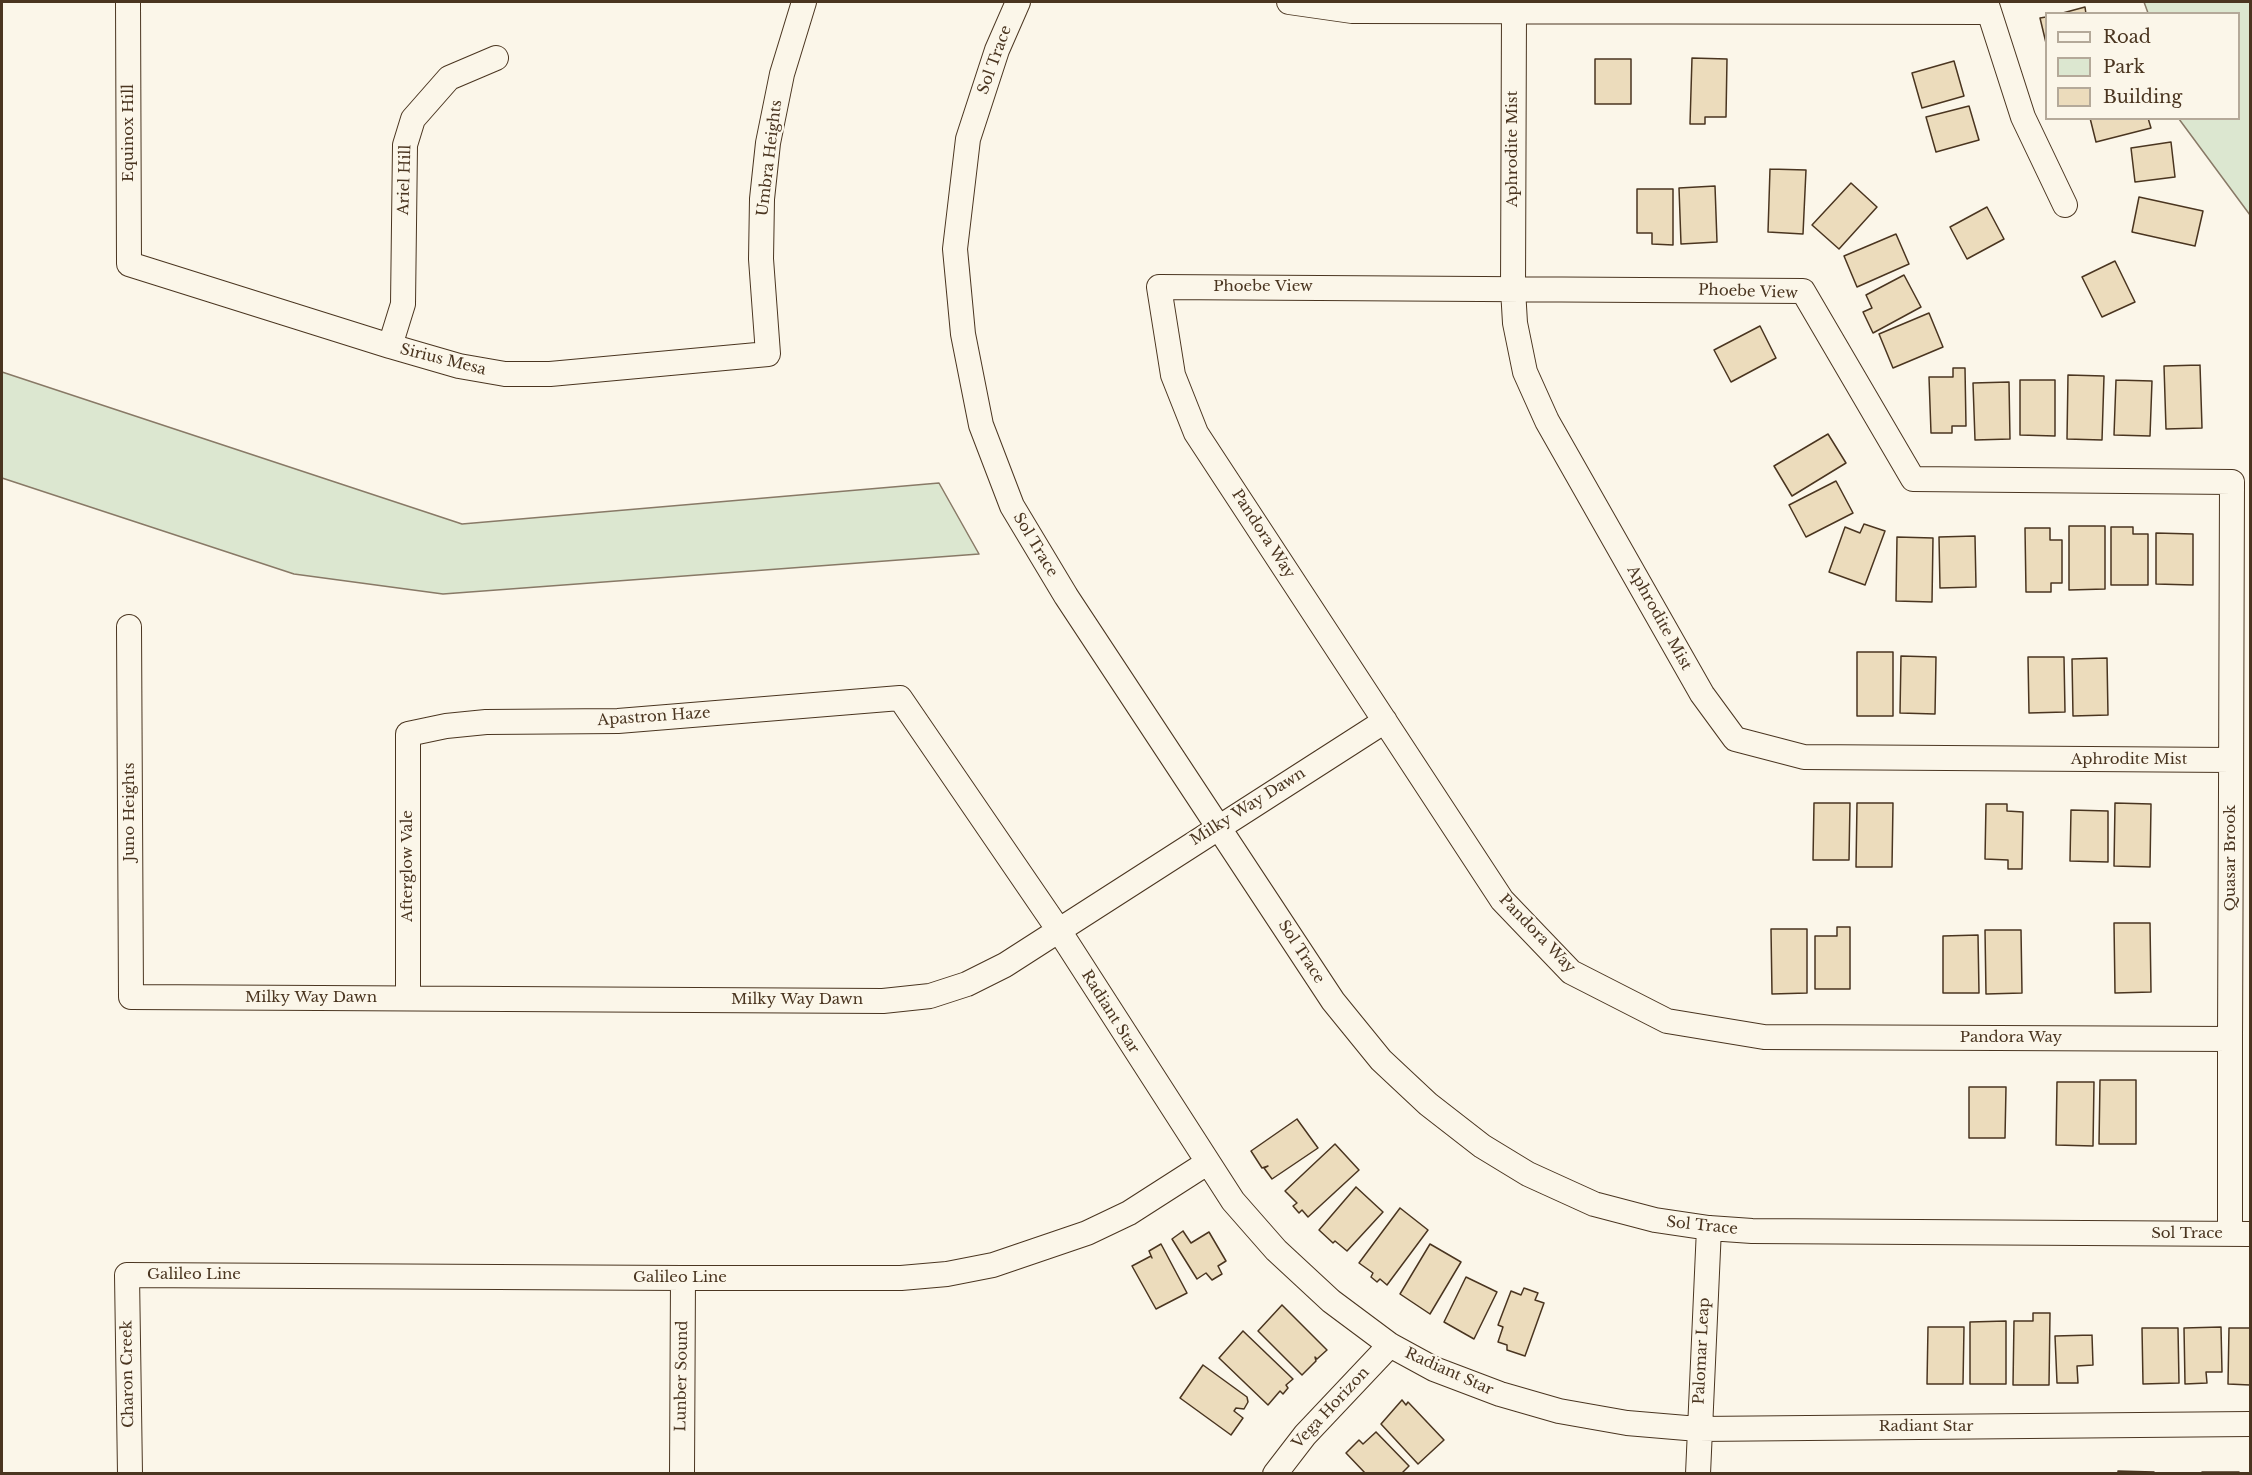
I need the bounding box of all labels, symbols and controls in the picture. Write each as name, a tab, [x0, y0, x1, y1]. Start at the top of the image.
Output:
legend	[2045, 12, 2240, 120]
street label: Sol Trace	[974, 23, 1016, 97]
text: Road	[2103, 26, 2151, 48]
text: Park	[2103, 56, 2145, 78]
street label: Equinox Hill	[120, 84, 138, 182]
text: Building	[2103, 86, 2182, 108]
street label: Aphrodite Mist	[1504, 91, 1522, 207]
street label: Umbra Heights	[754, 99, 786, 217]
street label: Ariel Hill	[395, 145, 415, 215]
street label: Phoebe View	[1213, 278, 1313, 296]
street label: Phoebe View	[1698, 281, 1798, 303]
street label: Sirius Mesa	[398, 341, 488, 379]
street label: Pandora Way	[1228, 486, 1298, 582]
street label: Sol Trace	[1009, 510, 1061, 580]
street label: Aphrodite Mist	[1623, 563, 1695, 673]
street label: Apastron Haze	[597, 704, 711, 730]
street label: Aphrodite Mist	[2071, 751, 2187, 769]
street label: Juno Heights	[121, 762, 139, 862]
street label: Milky Way Dawn	[1187, 764, 1309, 850]
street label: Quasar Brook	[2222, 805, 2240, 911]
street label: Afterglow Vale	[399, 810, 417, 922]
street label: Pandora Way	[1495, 891, 1579, 977]
street label: Sol Trace	[1274, 917, 1328, 987]
street label: Radiant Star	[1077, 967, 1143, 1057]
street label: Milky Way Dawn	[245, 989, 377, 1007]
street label: Milky Way Dawn	[731, 991, 863, 1009]
street label: Pandora Way	[1960, 1029, 2062, 1047]
street label: Sol Trace	[1665, 1213, 1739, 1239]
street label: Sol Trace	[2151, 1225, 2223, 1243]
street label: Galileo Line	[147, 1266, 241, 1284]
street label: Galileo Line	[633, 1269, 727, 1287]
street label: Palomar Leap	[1690, 1297, 1714, 1405]
street label: Charon Creek	[118, 1320, 138, 1428]
street label: Lunber Sound	[672, 1320, 692, 1432]
street label: Radiant Star	[1402, 1345, 1496, 1399]
street label: Vega Horizon	[1289, 1364, 1373, 1452]
street label: Radiant Star	[1879, 1418, 1973, 1436]

